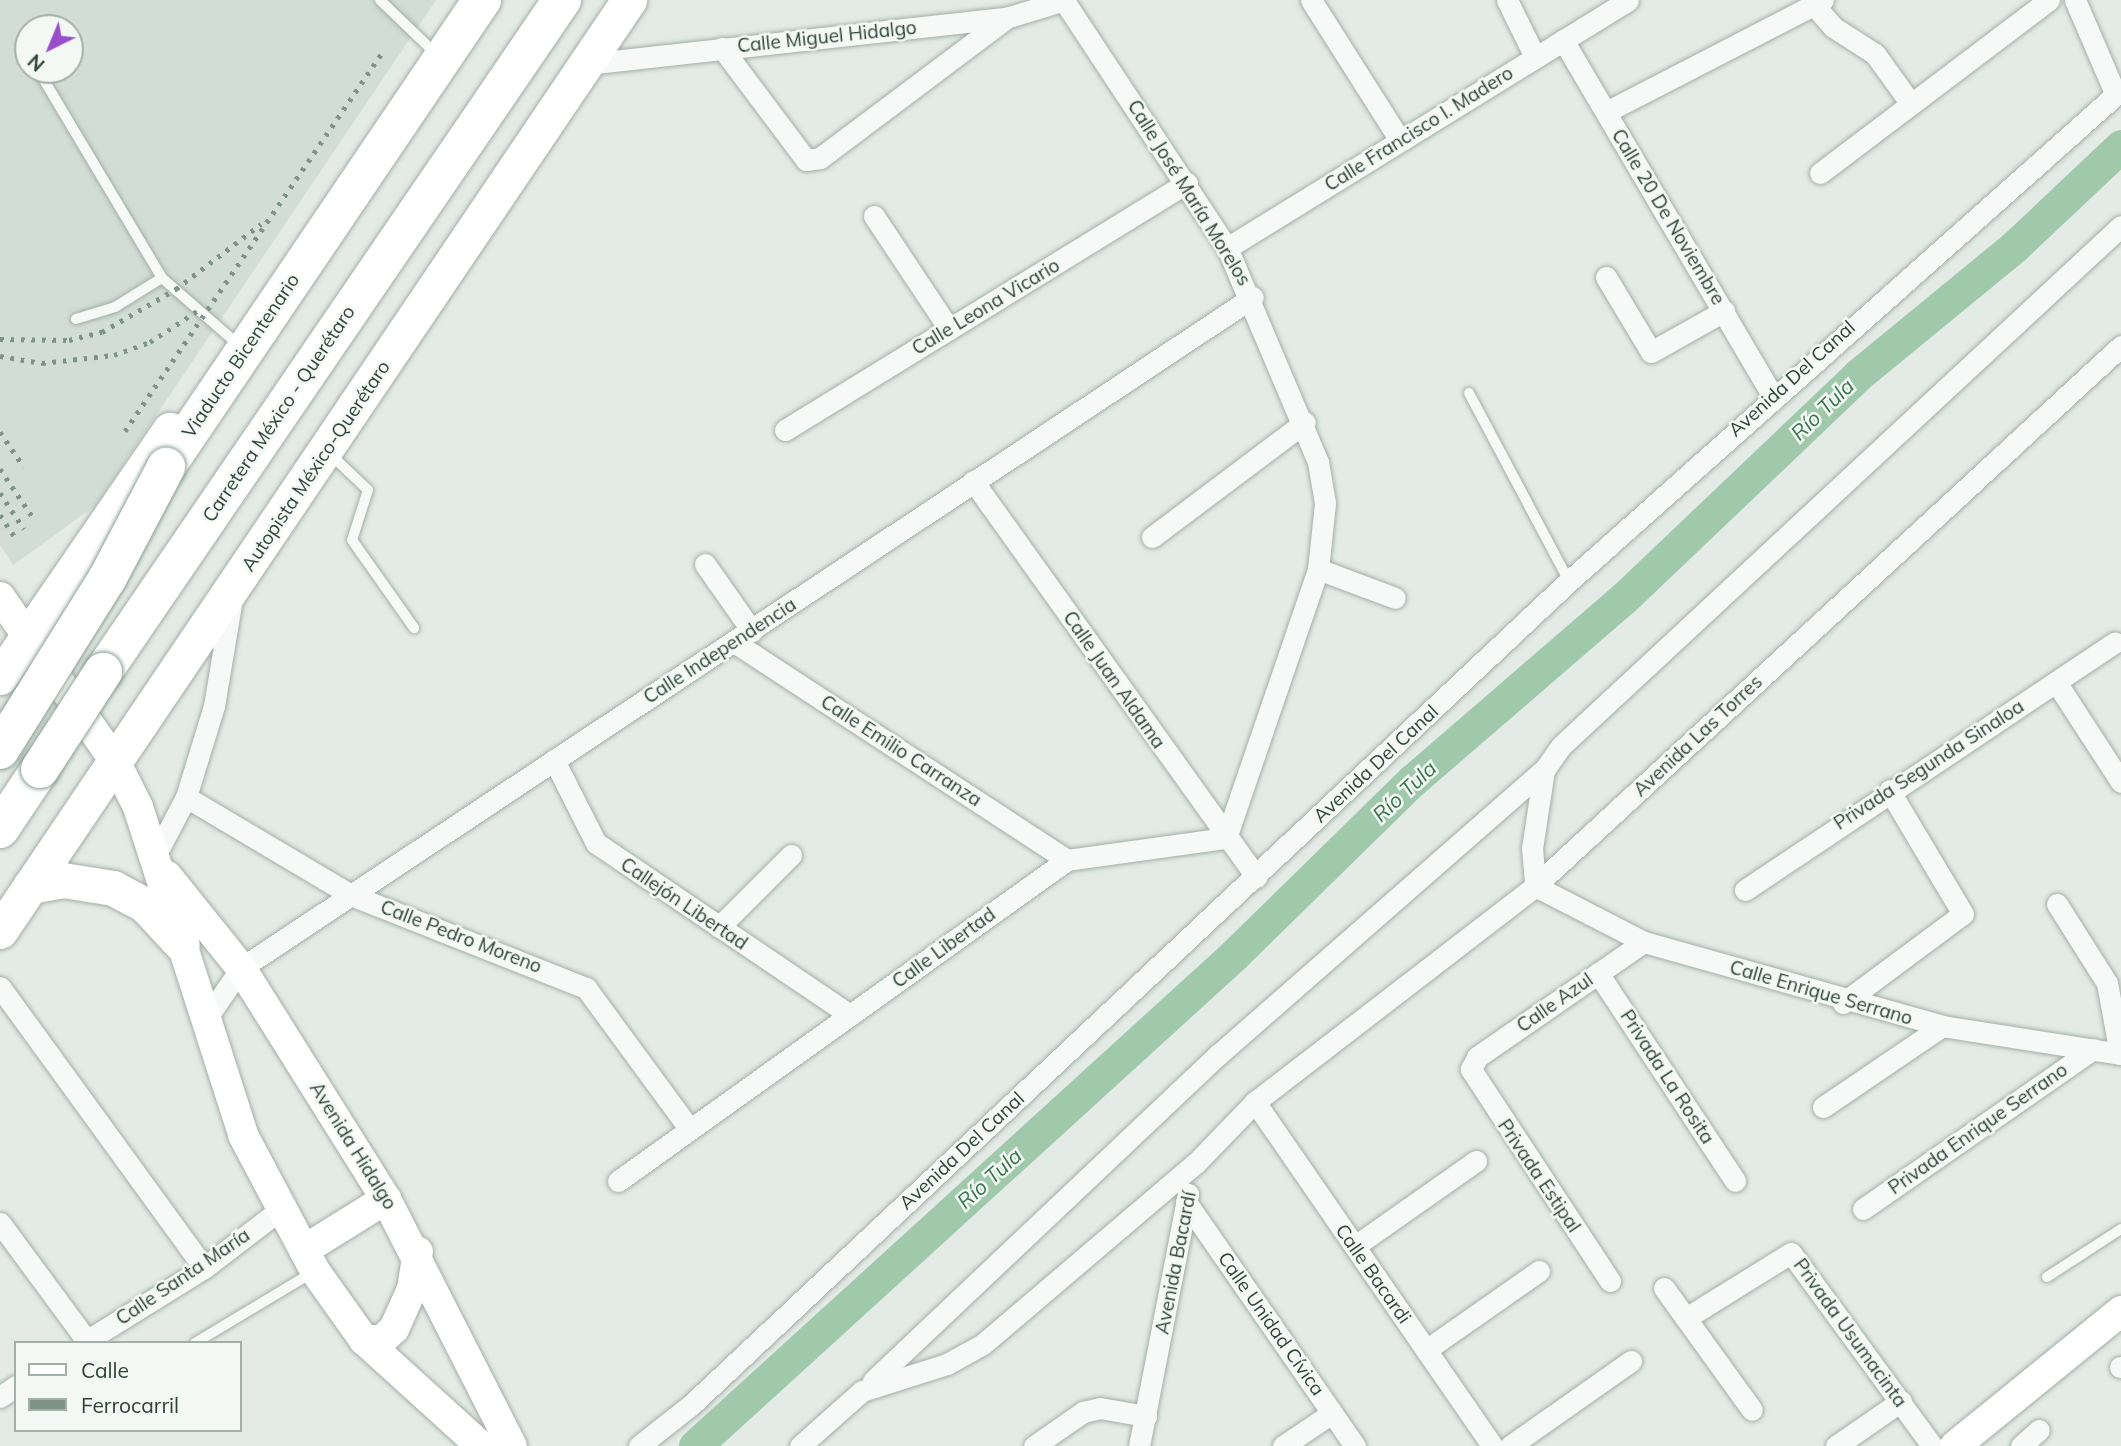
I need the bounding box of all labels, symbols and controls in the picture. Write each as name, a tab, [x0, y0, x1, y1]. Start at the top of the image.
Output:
north arrow	[14, 14, 84, 84]
street label: Calle Miguel Hidalgo	[736, 16, 918, 58]
text: N	[23, 49, 49, 77]
street label: Calle Francisco I. Madero	[1321, 62, 1517, 196]
street label: Calle José María Morelos	[1122, 96, 1256, 290]
street label: Calle 20 De Noviembre	[1607, 125, 1729, 309]
street label: Calle Leona Vicario	[908, 254, 1064, 360]
street label: Viaducto Bicentenario	[178, 270, 304, 442]
street label: Carretera México - Querétaro	[198, 301, 360, 527]
street label: Avenida Del Canal	[1724, 316, 1860, 442]
street label: Autopista México-Querétaro	[237, 356, 395, 576]
water label: Río Tula	[1785, 373, 1859, 445]
street label: Calle Independencia	[639, 593, 801, 709]
street label: Calle Juan Aldama	[1058, 607, 1170, 753]
street label: Avenida Las Torres	[1629, 671, 1767, 801]
street label: Calle Emilio Carranza	[816, 690, 986, 812]
street label: Privada Segunda Sinaloa	[1830, 695, 2028, 835]
street label: Avenida Del Canal	[1309, 700, 1443, 828]
water label: Río Tula	[1367, 755, 1441, 827]
street label: Callejón Libertad	[616, 853, 752, 955]
street label: Calle Pedro Moreno	[377, 896, 545, 978]
street label: Calle Libertad	[888, 903, 1000, 993]
street label: Calle Enrique Serrano	[1727, 956, 1915, 1030]
street label: Calle Azul	[1513, 969, 1597, 1037]
street label: Privada La Rosita	[1615, 1006, 1719, 1148]
street label: Privada Enrique Serrano	[1884, 1058, 2072, 1200]
street label: Avenida Hidalgo	[305, 1078, 401, 1214]
street label: Avenida Del Canal	[895, 1087, 1029, 1215]
street label: Privada Estipal	[1493, 1115, 1585, 1237]
water label: Río Tula	[952, 1143, 1026, 1213]
street label: Avenida Bacardí	[1151, 1190, 1201, 1336]
street label: Calle Bacardi	[1330, 1220, 1416, 1328]
street label: Calle Santa María	[112, 1224, 254, 1330]
street label: Calle Unidad Cívica	[1213, 1248, 1329, 1400]
street label: Privada Usumacinta	[1788, 1254, 1912, 1412]
legend	[14, 1341, 242, 1432]
text: Calle	[81, 1357, 129, 1383]
text: Ferrocarril	[81, 1392, 179, 1418]

